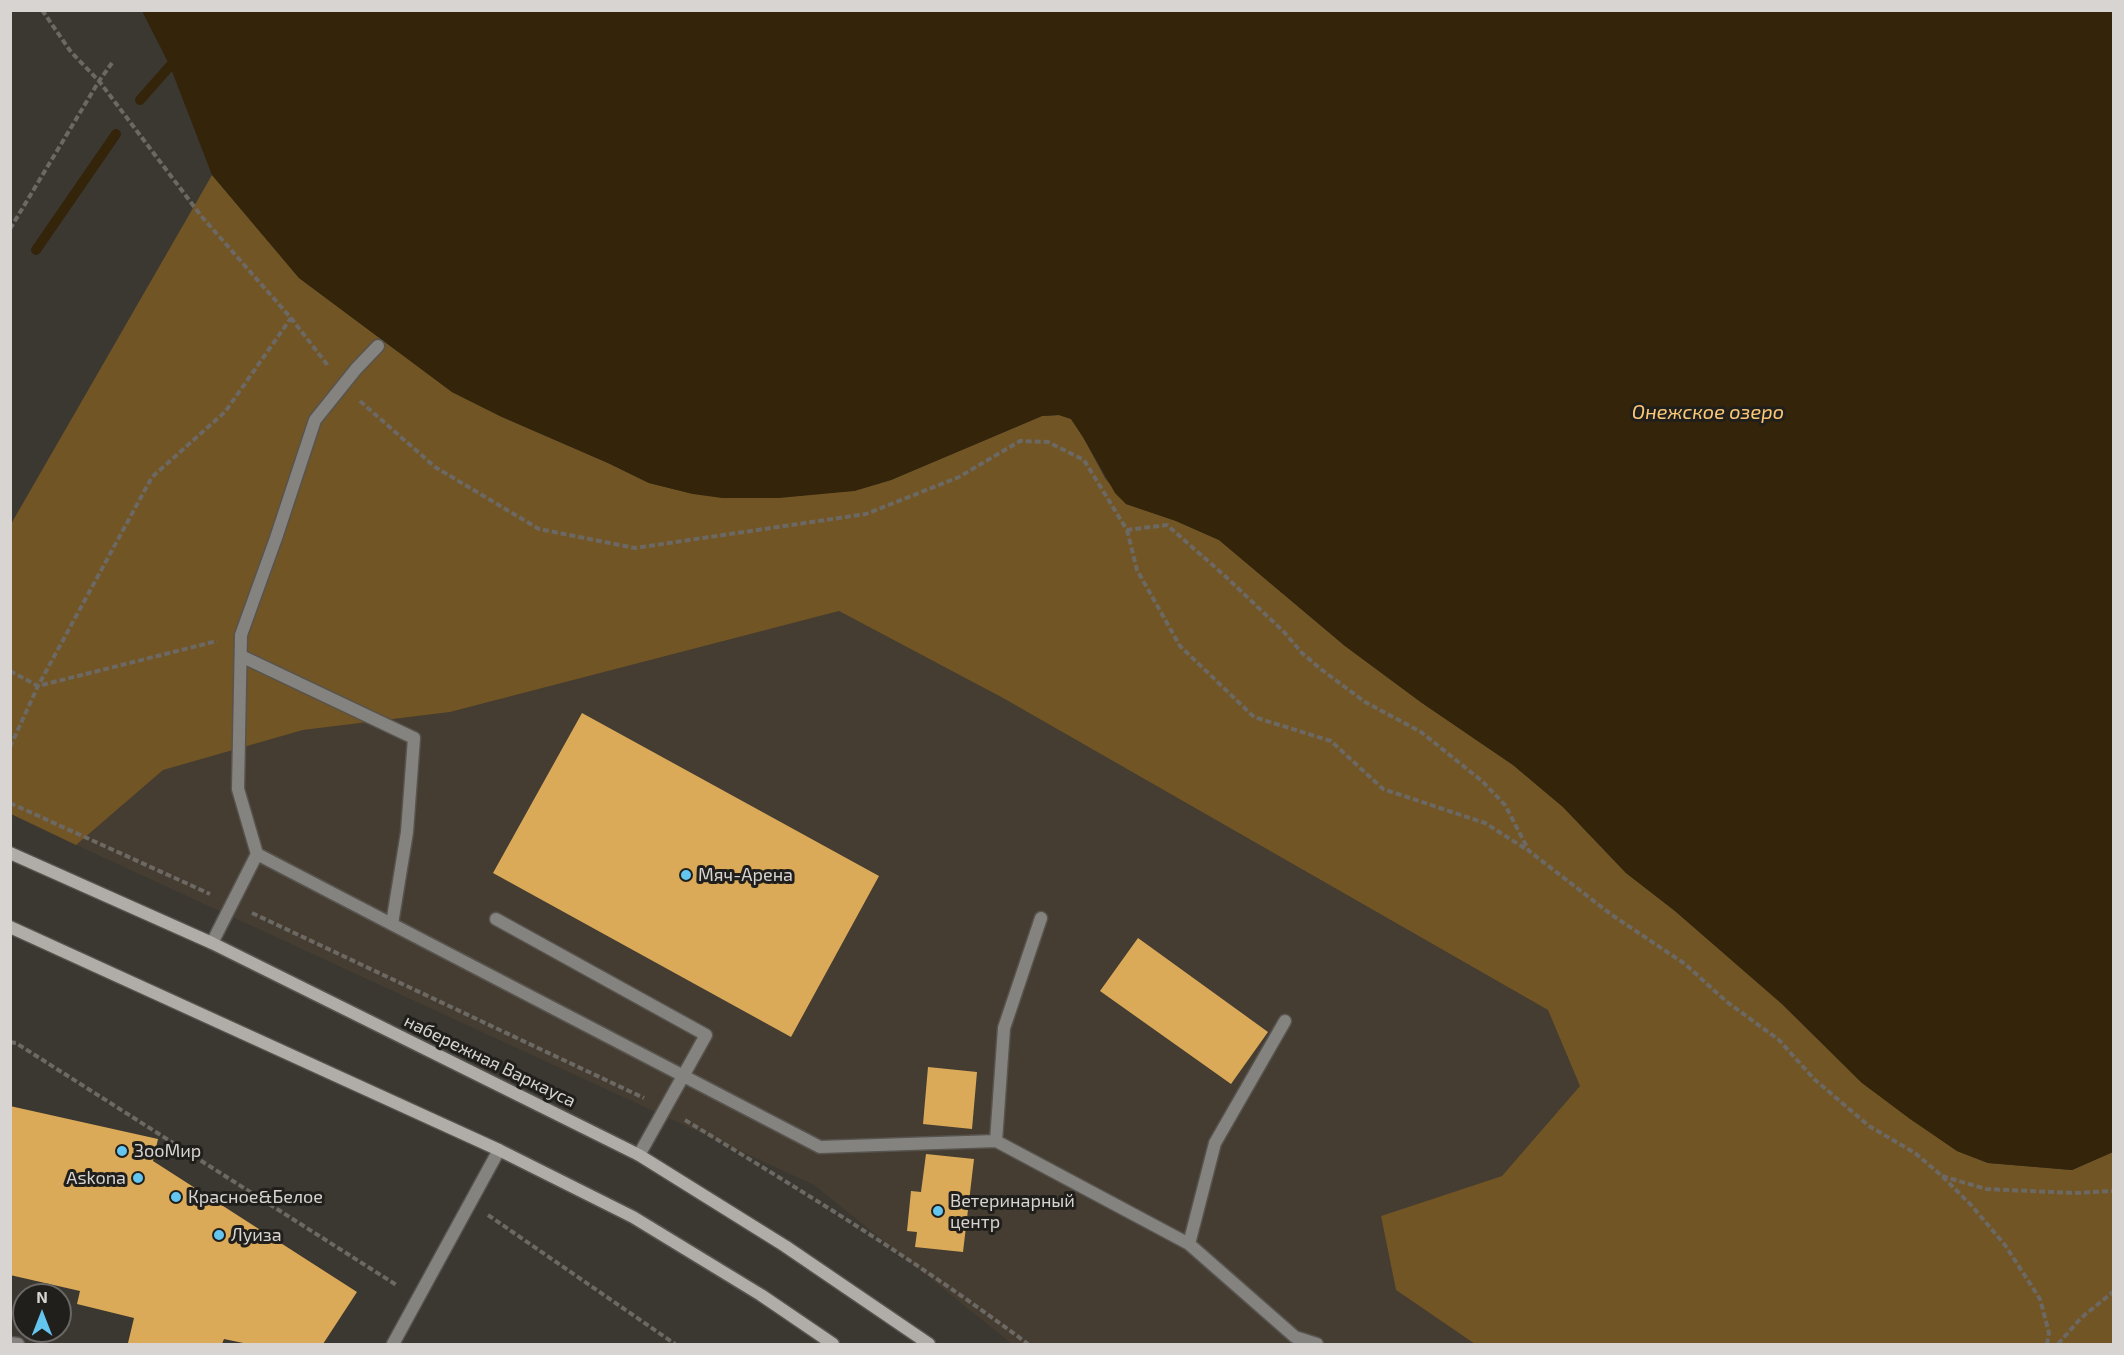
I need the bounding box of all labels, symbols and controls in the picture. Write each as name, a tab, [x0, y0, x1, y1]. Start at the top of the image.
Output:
water label: Онежское озеро	[1632, 400, 1784, 424]
place label: Мяч-Арена	[698, 864, 793, 886]
marker: Мяч-Арена	[679, 868, 693, 882]
street label: набережная Варкауса	[401, 1010, 579, 1112]
place label: ЗооМир	[134, 1140, 201, 1162]
marker: ЗооМир	[115, 1144, 129, 1158]
place label: Askona	[66, 1167, 126, 1189]
marker: Askona	[131, 1171, 145, 1185]
place label: Красное&Белое	[188, 1186, 323, 1208]
marker: Красное&Белое	[169, 1190, 183, 1204]
place label: Ветеринарный центр	[950, 1190, 1075, 1232]
marker: Ветеринарный центр	[931, 1204, 945, 1218]
place label: Луиза	[231, 1224, 282, 1246]
marker: Луиза	[212, 1228, 226, 1242]
north arrow	[12, 1283, 72, 1343]
text: N	[36, 1287, 48, 1306]

